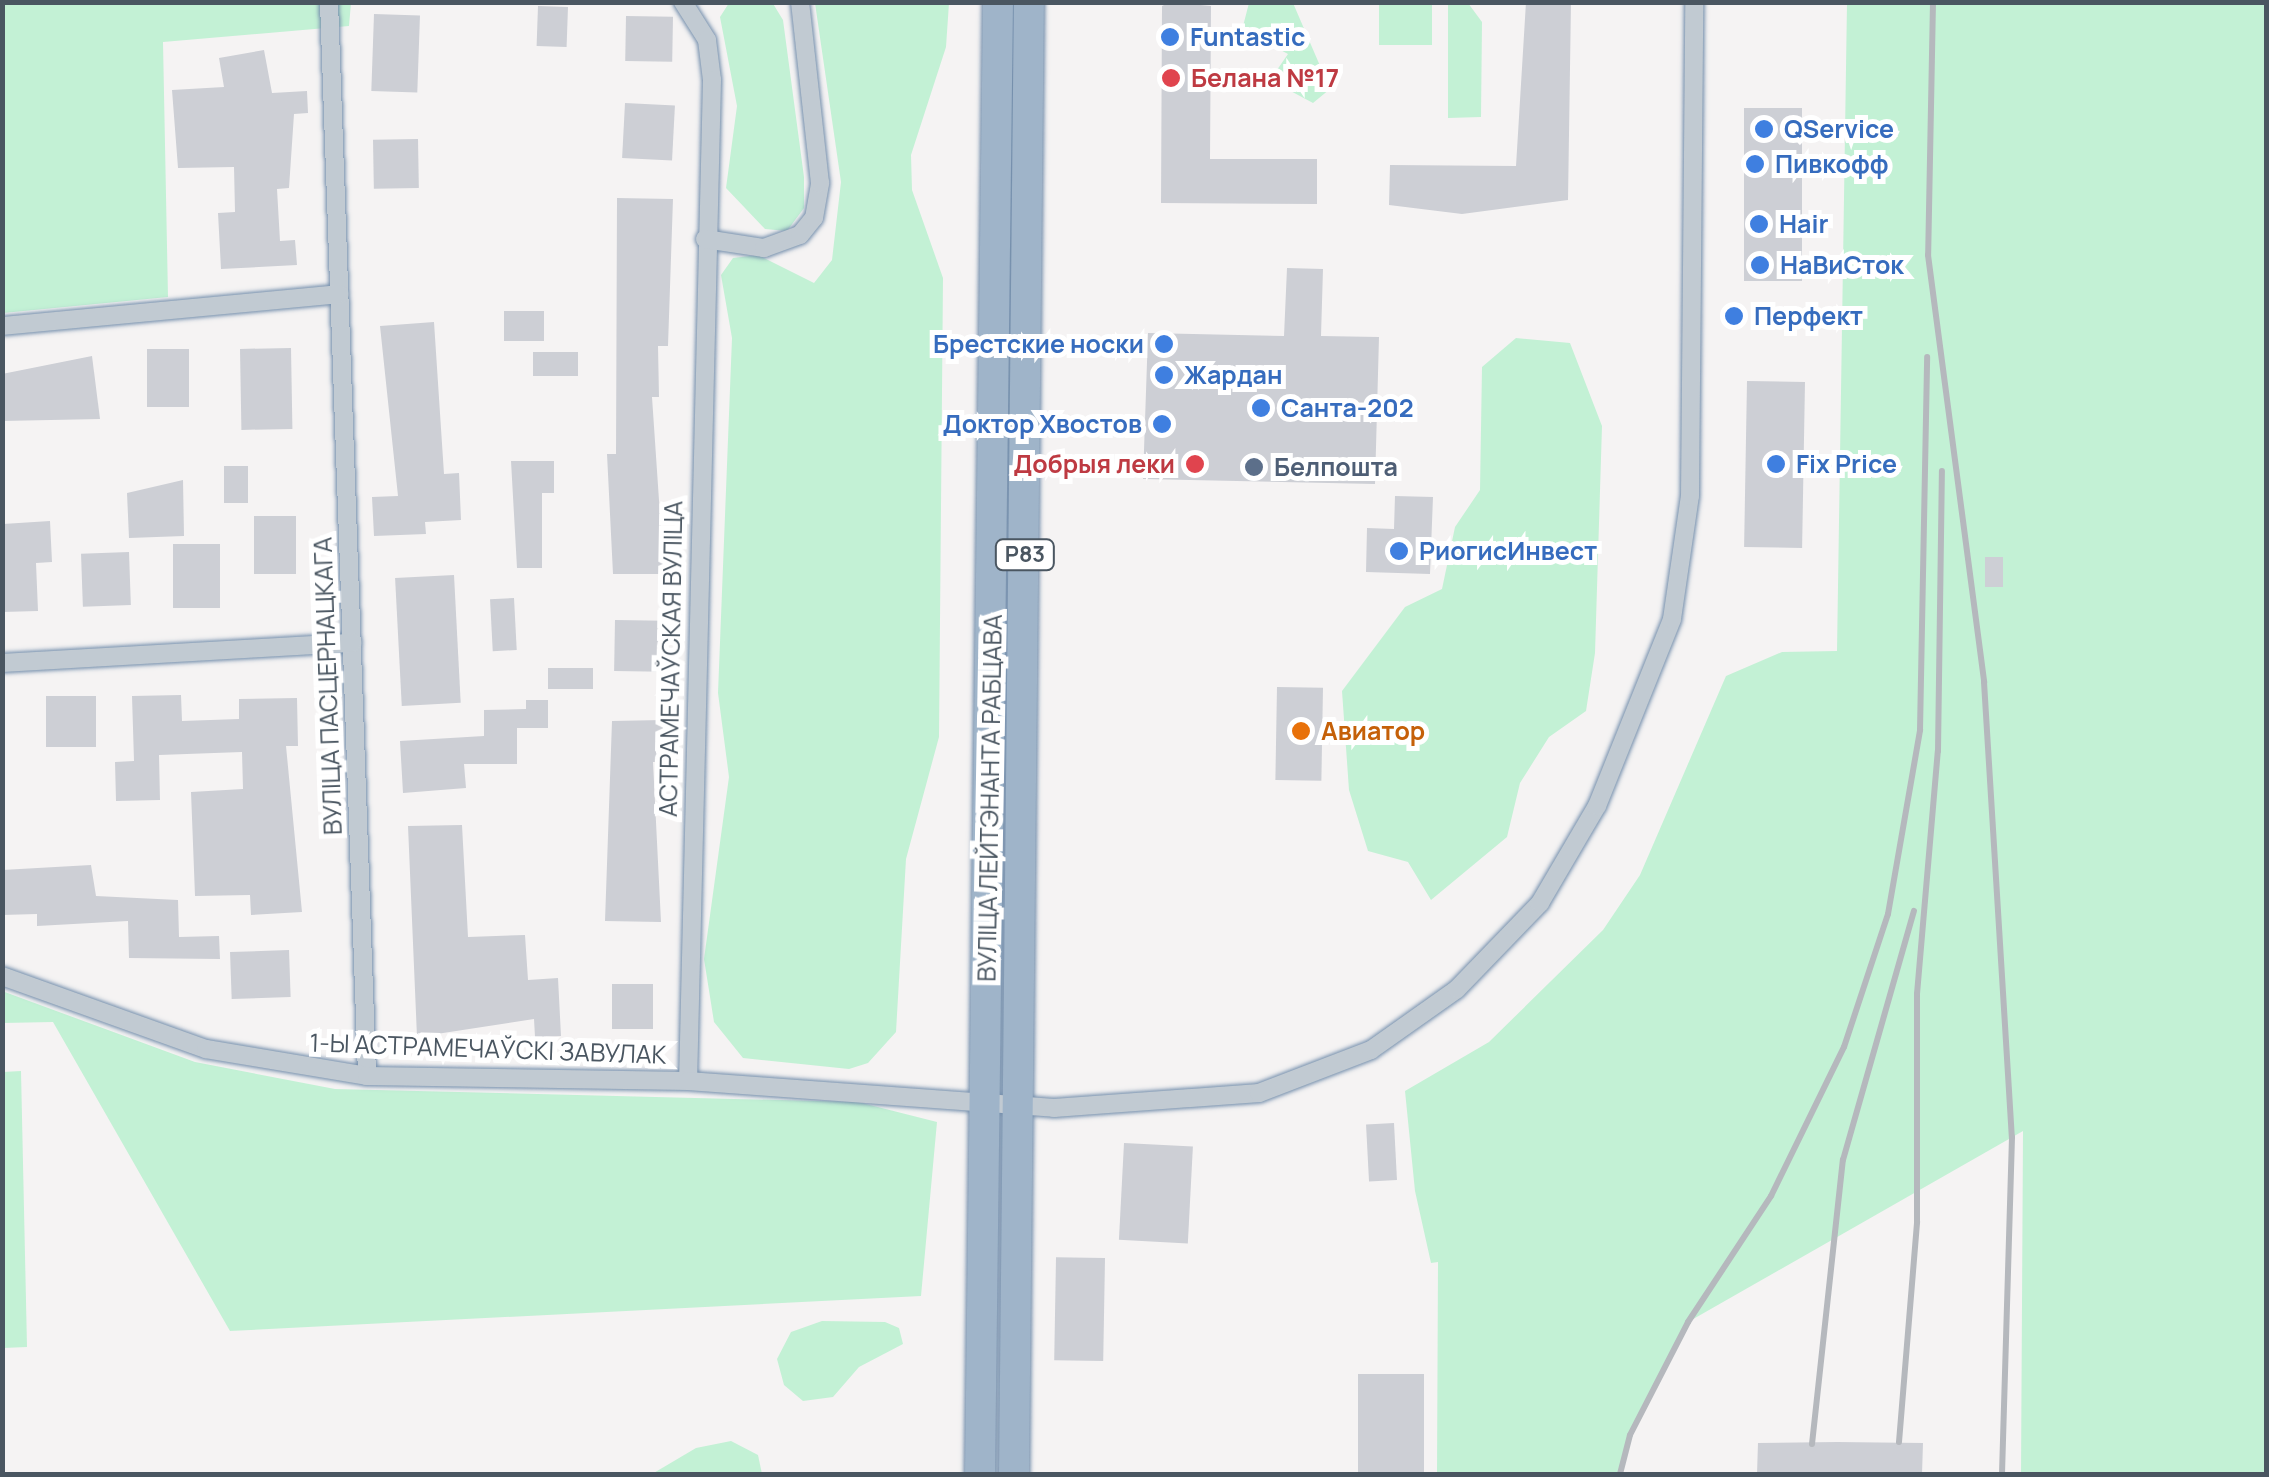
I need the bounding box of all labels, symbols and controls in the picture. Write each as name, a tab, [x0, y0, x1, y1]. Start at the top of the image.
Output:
place label: Funtastic	[1190, 22, 1305, 52]
marker: Funtastic	[1159, 26, 1181, 48]
place label: Белана №17	[1191, 63, 1339, 93]
marker: Белана №17	[1160, 67, 1182, 89]
place label: QService	[1784, 114, 1894, 144]
marker: QService	[1753, 118, 1775, 140]
place label: Пивкофф	[1775, 149, 1889, 179]
marker: Пивкофф	[1744, 153, 1766, 175]
place label: Hair	[1779, 209, 1828, 239]
marker: Hair	[1748, 213, 1770, 235]
place label: НаВиСток	[1780, 250, 1904, 280]
marker: НаВиСток	[1749, 254, 1771, 276]
place label: Перфект	[1754, 301, 1863, 331]
marker: Перфект	[1723, 305, 1745, 327]
place label: Брестские носки	[933, 329, 1144, 359]
marker: Брестские носки	[1153, 333, 1175, 355]
place label: Жардан	[1184, 360, 1282, 390]
marker: Жардан	[1153, 364, 1175, 386]
place label: Санта-202	[1281, 393, 1414, 423]
marker: Санта-202	[1250, 397, 1272, 419]
place label: Доктор Хвостов	[943, 409, 1142, 439]
marker: Доктор Хвостов	[1151, 413, 1173, 435]
place label: Добрыя леки	[1014, 449, 1175, 479]
place label: Fix Price	[1796, 449, 1897, 479]
place label: Белпошта	[1274, 452, 1398, 482]
marker: Добрыя леки	[1184, 453, 1206, 475]
marker: Fix Price	[1765, 453, 1787, 475]
marker: Белпошта	[1243, 456, 1265, 478]
street label: АСТРАМЕЧАЎСКАЯ ВУЛІЦА	[653, 501, 689, 817]
street label: ВУЛІЦА ПАСЦЕРНАЦКАГА	[308, 536, 348, 836]
place label: РиогисИнвест	[1419, 536, 1597, 566]
road number: Р83	[992, 538, 1058, 572]
marker: РиогисИнвест	[1388, 540, 1410, 562]
street label: ВУЛІЦА ЛЕЙТЭНАНТА РАБЦАВА	[972, 614, 1008, 982]
place label: Авиатор	[1321, 716, 1425, 746]
marker: Авиатор	[1290, 720, 1312, 742]
street label: 1-Ы АСТРАМЕЧАЎСКІ ЗАВУЛАК	[309, 1028, 667, 1070]

